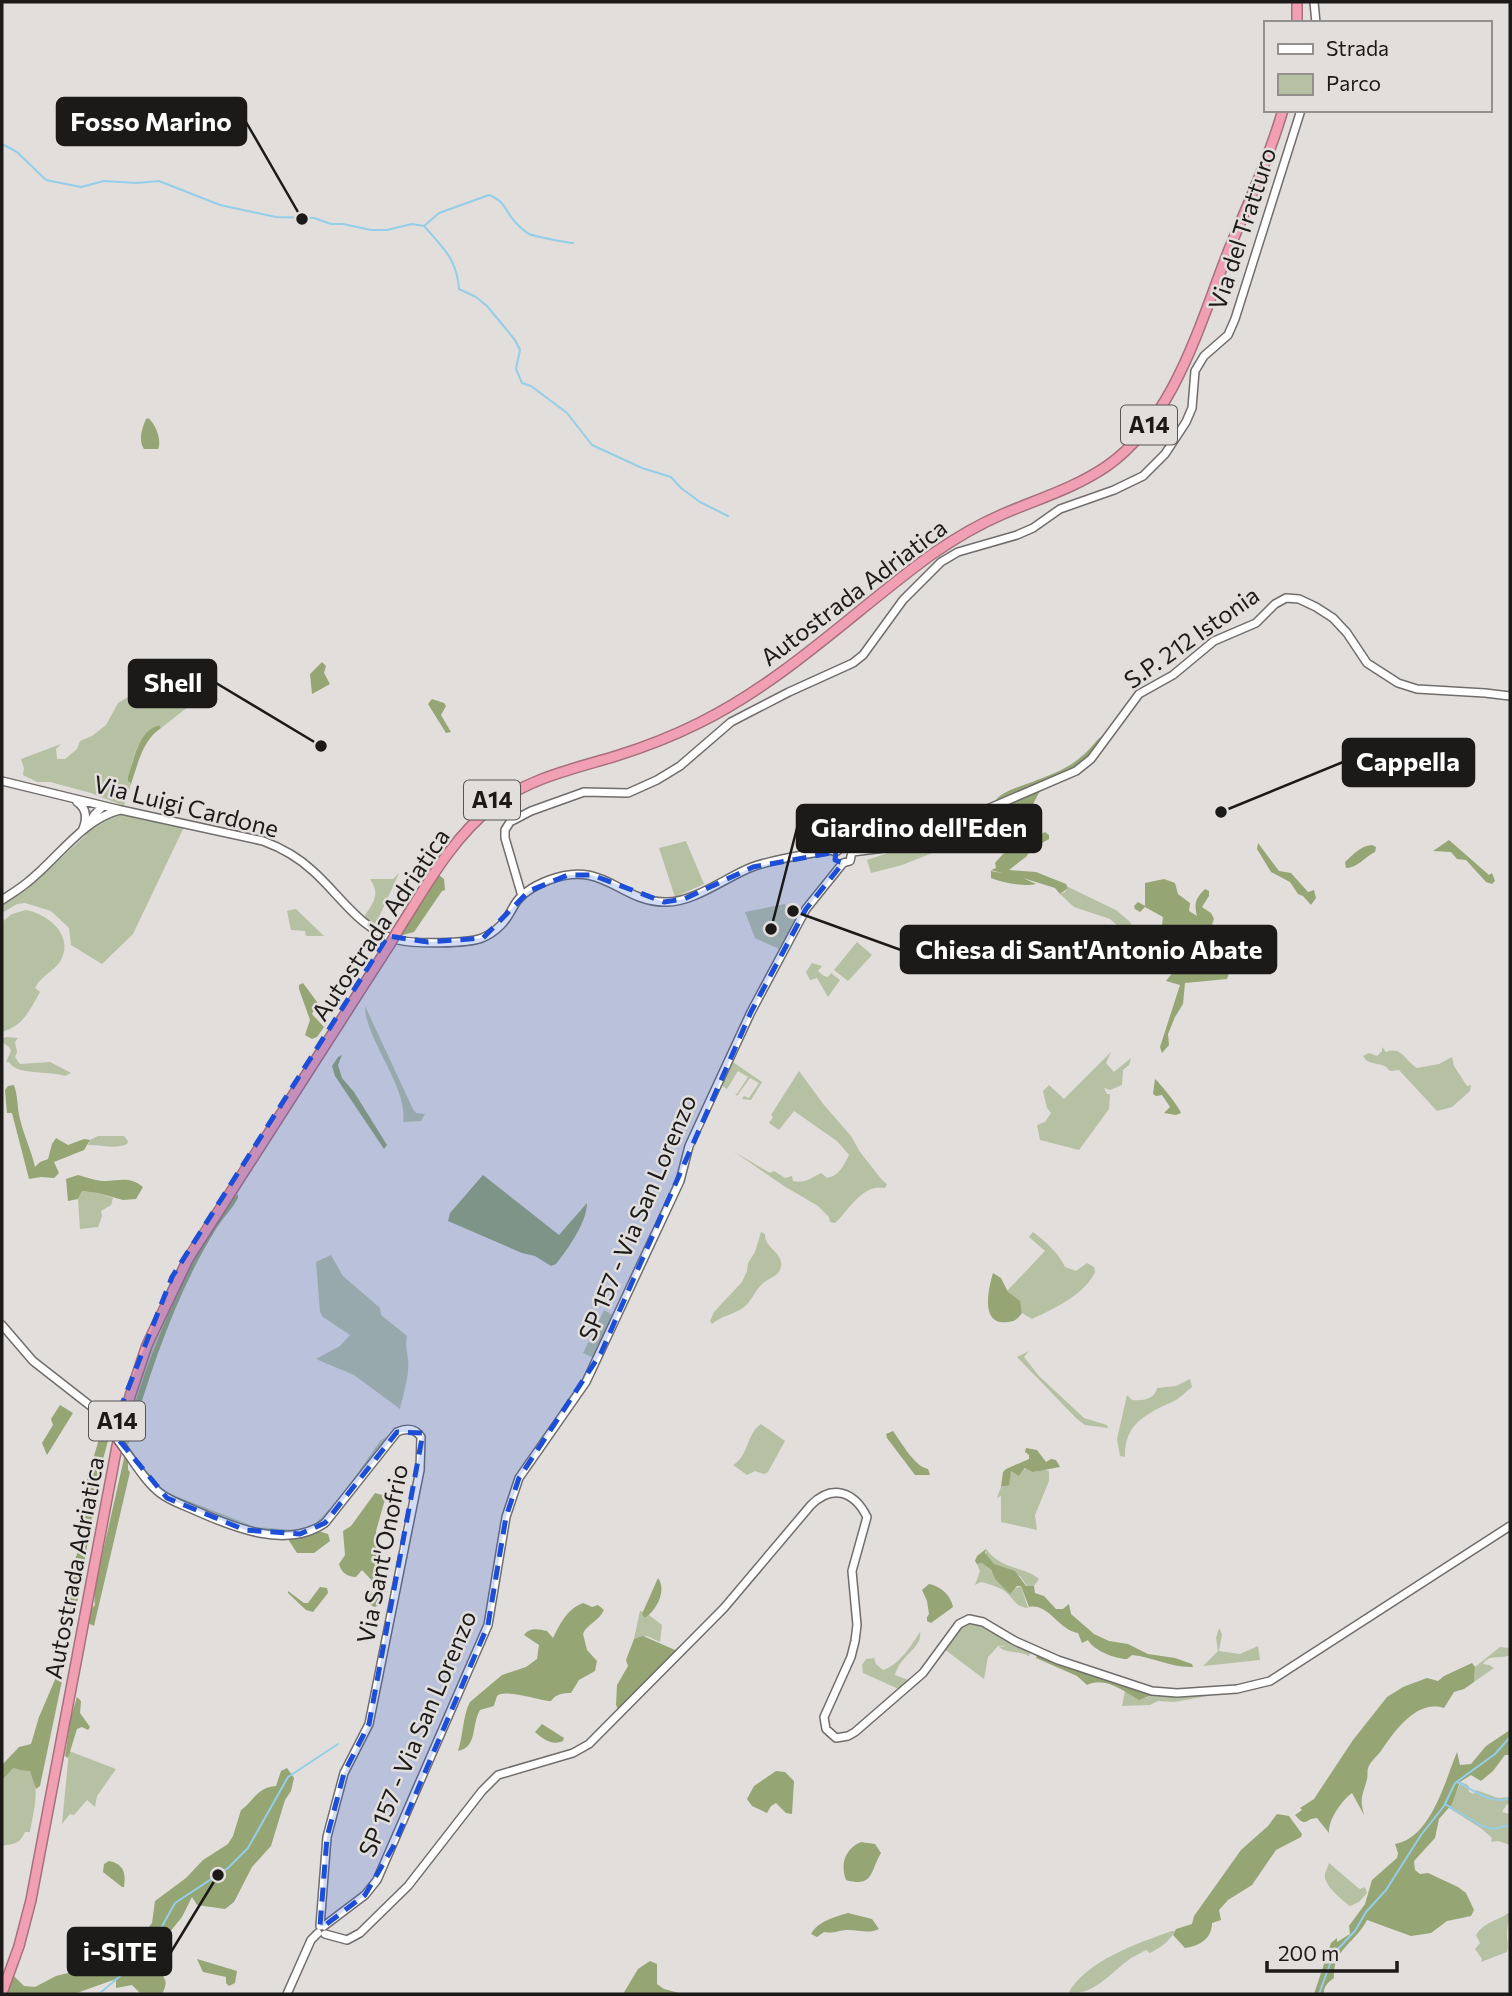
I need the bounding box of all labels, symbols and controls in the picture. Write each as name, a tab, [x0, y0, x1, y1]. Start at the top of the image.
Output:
legend	[1264, 21, 1491, 112]
text: Strada	[1326, 35, 1389, 60]
text: Parco	[1326, 70, 1381, 95]
callout: Fosso Marino	[57, 98, 246, 145]
text: Fosso Marino	[70, 105, 232, 136]
street label: Via del Tratturo	[1202, 144, 1281, 313]
road number: A14	[1121, 406, 1177, 444]
street label: Autostrada Adriatica	[754, 512, 952, 671]
street label: S.P. 212 Istonia	[1118, 580, 1264, 694]
callout: Shell	[129, 660, 216, 707]
text: Shell	[144, 666, 202, 697]
callout: Cappella	[1343, 739, 1474, 786]
text: Cappella	[1356, 745, 1460, 776]
street label: Via Luigi Cardone	[91, 769, 282, 843]
road number: A14	[464, 780, 520, 820]
callout: Giardino dell'Eden	[797, 805, 1041, 852]
text: Giardino dell'Eden	[811, 811, 1027, 842]
street label: Autostrada Adriatica	[305, 822, 455, 1026]
callout: Chiesa di Sant'Antonio Abate	[901, 926, 1276, 973]
text: Chiesa di Sant'Antonio Abate	[916, 933, 1262, 964]
street label: SP 157 - Via San Lorenzo	[572, 1090, 702, 1345]
road number: A14	[89, 1402, 145, 1440]
street label: Autostrada Adriatica	[38, 1454, 109, 1681]
street label: Via Sant'Onofrio	[350, 1462, 413, 1646]
street label: SP 157 - Via San Lorenzo	[352, 1606, 482, 1861]
callout: i-SITE	[68, 1928, 171, 1975]
scale bar	[1267, 1930, 1396, 1974]
text: i-SITE	[83, 1935, 157, 1966]
text: 200 m	[1278, 1940, 1339, 1965]

